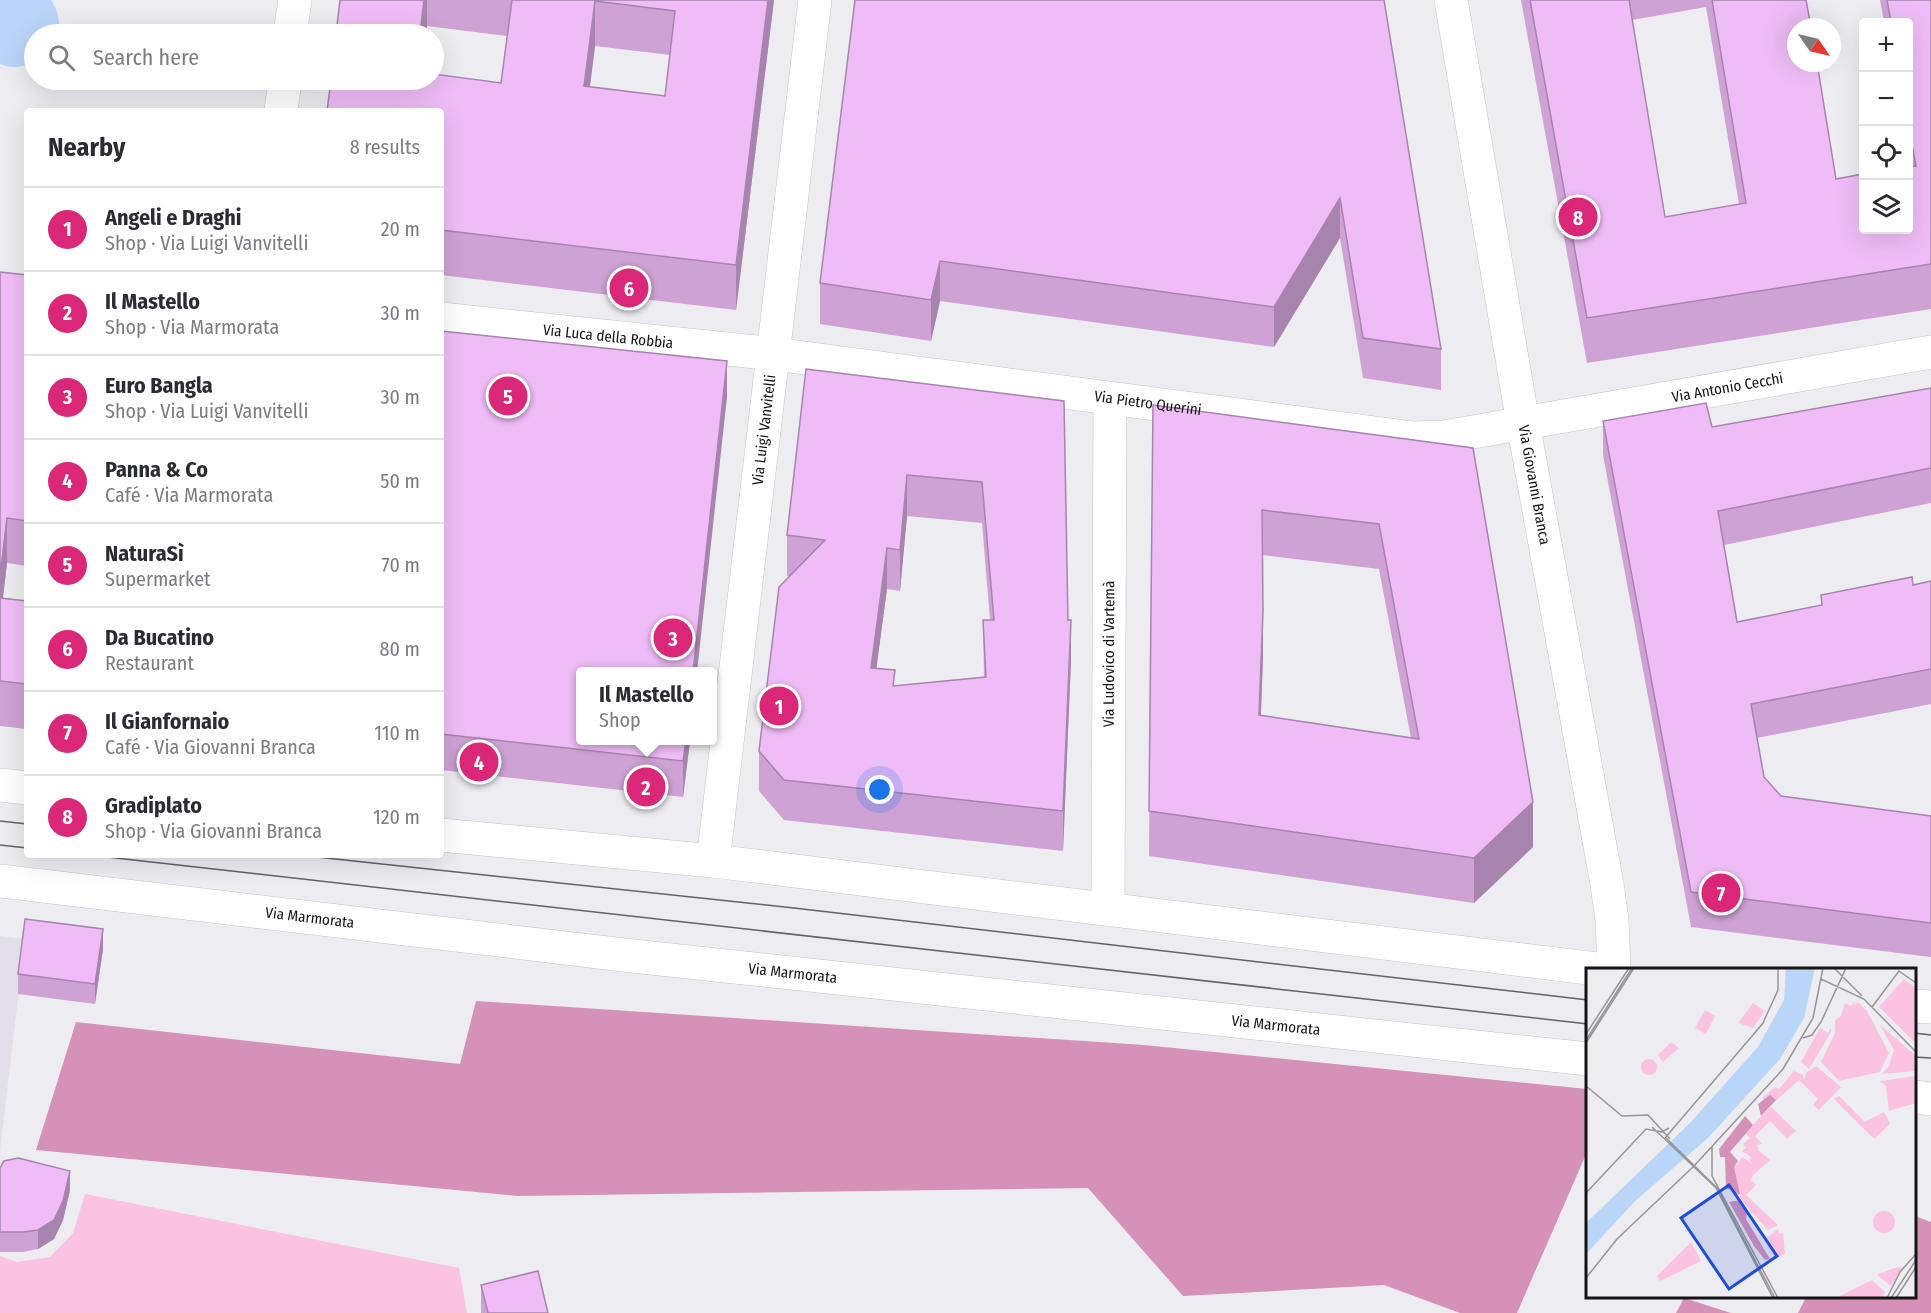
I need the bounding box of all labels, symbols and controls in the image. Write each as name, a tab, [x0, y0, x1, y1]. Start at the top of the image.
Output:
north arrow	[1787, 18, 1841, 72]
map controls	[1859, 18, 1913, 234]
button: +	[1859, 18, 1913, 72]
search box	[24, 24, 444, 90]
icon: search	[45, 41, 78, 74]
text: Search here	[93, 44, 199, 71]
button: −	[1859, 72, 1913, 126]
button: locate	[1859, 126, 1913, 180]
text: Nearby	[48, 132, 125, 163]
text: 8 results	[350, 135, 420, 159]
button: layers	[1859, 180, 1913, 234]
pin: 8	[1558, 194, 1598, 240]
text: Angeli e Draghi	[105, 204, 241, 231]
text: 1	[63, 217, 72, 241]
text: 20 m	[381, 217, 420, 241]
text: Shop · Via Luigi Vanvitelli	[105, 231, 308, 255]
pin: 6	[610, 266, 648, 310]
text: Il Mastello	[105, 288, 200, 315]
text: 2	[63, 301, 72, 325]
text: 30 m	[380, 301, 420, 325]
text: Shop · Via Marmorata	[105, 315, 279, 339]
street label: Via Luca della Robbia	[542, 321, 674, 352]
street label: Via Antonio Cecchi	[1670, 369, 1784, 406]
text: Euro Bangla	[105, 372, 213, 399]
pin: 5	[488, 374, 528, 418]
street label: Via Luigi Vanvitelli	[749, 374, 780, 486]
text: 3	[63, 385, 72, 409]
text: 30 m	[380, 385, 420, 409]
street label: Via Pietro Querini	[1093, 387, 1203, 419]
text: Shop · Via Luigi Vanvitelli	[105, 399, 308, 423]
street label: Via Giovanni Branca	[1515, 424, 1554, 546]
text: Panna & Co	[105, 456, 208, 483]
text: 4	[62, 469, 73, 493]
text: 50 m	[380, 469, 420, 493]
text: Café · Via Marmorata	[105, 483, 273, 507]
text: NaturaSì	[105, 540, 184, 567]
text: 5	[63, 553, 72, 577]
text: 70 m	[382, 553, 420, 577]
text: Supermarket	[105, 567, 211, 591]
street label: Via Ludovico di Vartemà	[1100, 581, 1118, 727]
pin: 3	[654, 616, 692, 660]
text: Da Bucatino	[105, 624, 214, 651]
text: 6	[62, 637, 73, 661]
text: 80 m	[380, 637, 420, 661]
text: Restaurant	[105, 651, 194, 675]
popup	[576, 667, 717, 745]
text: Il Mastello	[599, 681, 694, 708]
pin: 1	[760, 684, 798, 728]
text: Il Gianfornaio	[105, 708, 229, 735]
text: Shop	[599, 708, 641, 732]
text: 7	[63, 721, 72, 745]
text: 110 m	[374, 721, 420, 745]
text: Café · Via Giovanni Branca	[105, 735, 316, 759]
pin: 4	[460, 740, 498, 784]
pin: 2	[626, 764, 666, 810]
your location	[865, 775, 894, 804]
text: Gradiplato	[105, 792, 202, 819]
text: 8	[62, 805, 73, 829]
text: 120 m	[373, 805, 420, 829]
text: Shop · Via Giovanni Branca	[105, 819, 322, 843]
pin: 7	[1702, 870, 1740, 916]
street label: Via Marmorata	[264, 904, 355, 932]
street label: Via Marmorata	[747, 959, 838, 987]
inset map	[1586, 968, 1916, 1298]
street label: Via Marmorata	[1230, 1012, 1321, 1039]

